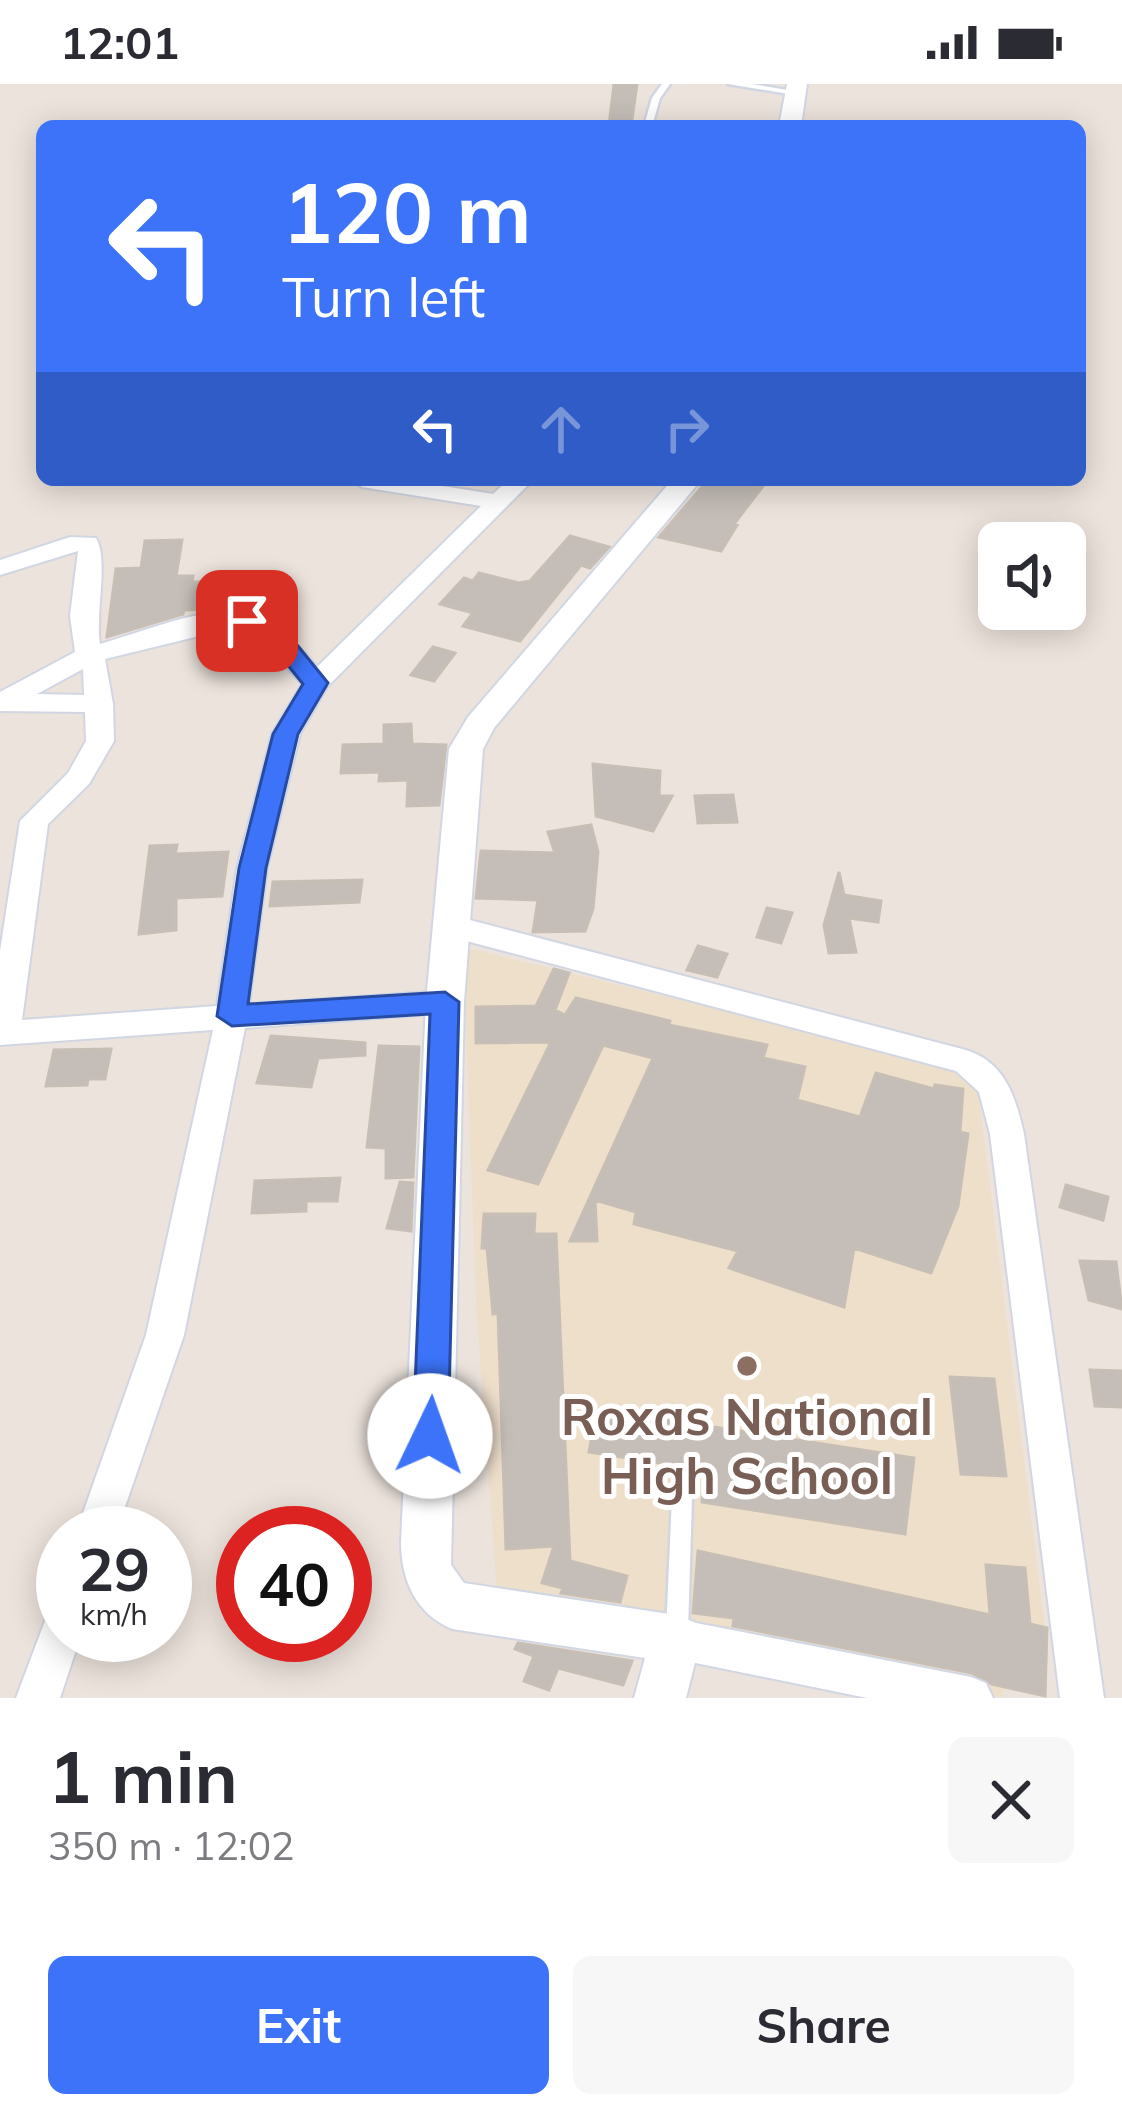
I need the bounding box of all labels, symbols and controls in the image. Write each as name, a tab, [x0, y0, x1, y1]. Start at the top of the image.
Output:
text: 12:01	[60, 14, 179, 70]
text: 120 m	[282, 159, 532, 264]
icon: left	[84, 168, 240, 324]
text: Turn left	[282, 263, 485, 331]
icon: left	[402, 396, 468, 462]
icon: ahead	[528, 396, 594, 462]
icon: right	[654, 396, 720, 462]
map controls	[978, 522, 1086, 630]
button: sound	[978, 522, 1086, 630]
pin	[196, 570, 298, 672]
icon: arrive	[214, 588, 280, 654]
marker: Roxas National High School	[734, 1353, 760, 1379]
position arrow	[367, 1373, 493, 1499]
place label: Roxas National High School	[561, 1384, 933, 1507]
speed limit sign: 40	[216, 1506, 372, 1662]
text: 29	[78, 1531, 150, 1606]
text: km/h	[80, 1595, 148, 1633]
text: 1 min	[48, 1731, 238, 1821]
button: close	[948, 1737, 1074, 1863]
text: 350 m · 12:02	[48, 1821, 294, 1870]
button: Exit	[48, 1956, 549, 2094]
button: Share	[573, 1956, 1074, 2094]

